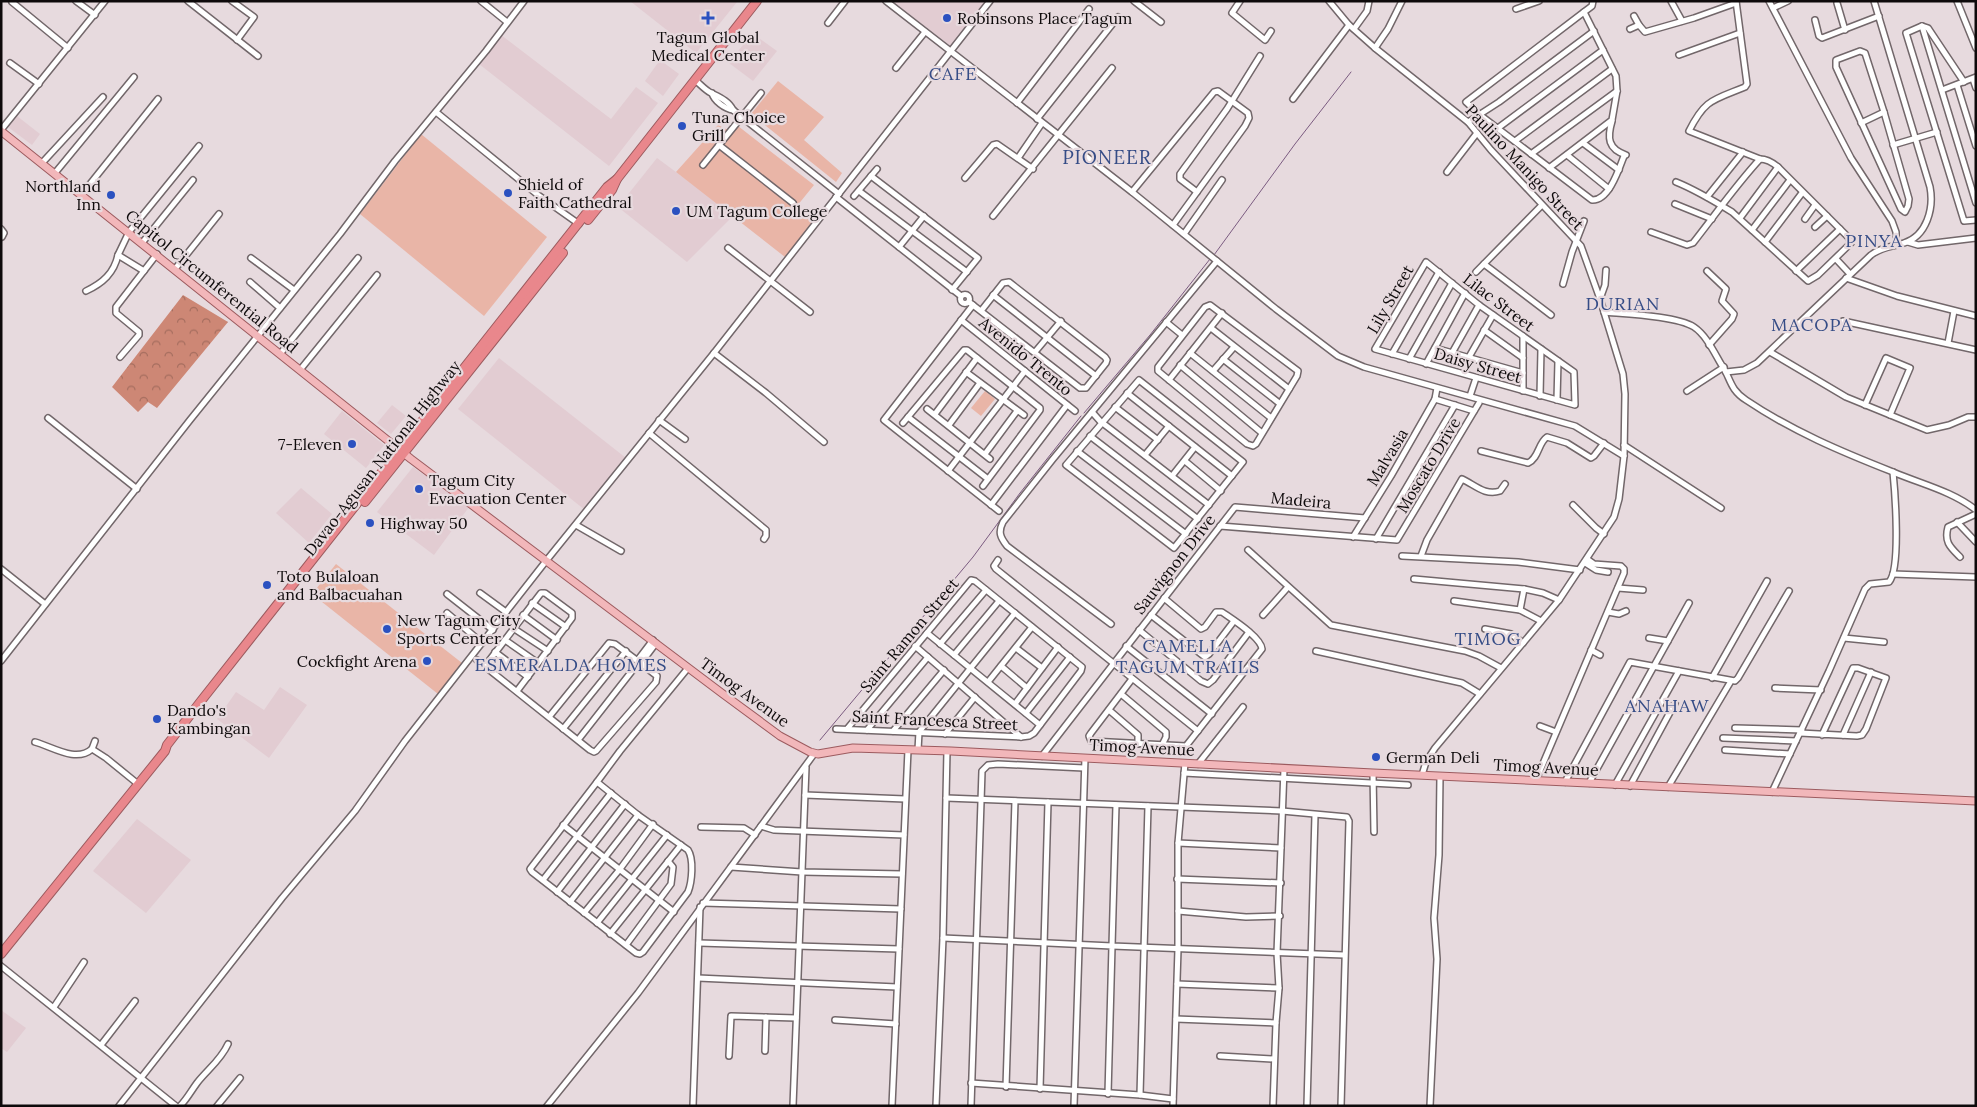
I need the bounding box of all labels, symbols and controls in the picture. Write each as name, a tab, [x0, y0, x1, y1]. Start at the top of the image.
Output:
place label: Robinsons Place Tagum	[957, 8, 1132, 28]
marker: Tagum Global Medical Center	[701, 11, 715, 25]
marker: Robinsons Place Tagum	[941, 12, 953, 24]
place label: Tagum Global Medical Center	[651, 27, 765, 65]
district label: CAFE	[929, 62, 977, 85]
street label: Paulino Manigo Street	[1462, 100, 1589, 234]
place label: Tuna Choice Grill	[692, 107, 786, 145]
marker: Tuna Choice Grill	[676, 120, 688, 132]
district label: PIONEER	[1062, 145, 1152, 169]
place label: Shield of Faith Cathedral	[518, 174, 632, 212]
place label: Northland Inn	[25, 176, 101, 214]
marker: Shield of Faith Cathedral	[502, 187, 514, 199]
marker: Northland Inn	[105, 189, 117, 201]
place label: UM Tagum College	[686, 201, 828, 221]
street label: Capitol Circumferential Road	[122, 205, 303, 357]
marker: UM Tagum College	[670, 205, 682, 217]
district label: PINYA	[1845, 229, 1903, 252]
street label: Lily Street	[1362, 260, 1418, 337]
street label: Lilac Street	[1459, 269, 1539, 336]
district label: DURIAN	[1585, 292, 1661, 315]
street label: Avenido Trento	[975, 312, 1077, 400]
district label: MACOPA	[1771, 313, 1853, 336]
street label: Daisy Street	[1432, 343, 1525, 387]
street label: Davao-Agusan National Highway	[299, 356, 465, 560]
street label: Moscato Drive	[1392, 413, 1464, 516]
street label: Malvasia	[1362, 425, 1412, 489]
place label: 7-Eleven	[278, 434, 342, 454]
marker: 7-Eleven	[346, 438, 358, 450]
place label: Tagum City Evacuation Center	[429, 470, 566, 508]
marker: Tagum City Evacuation Center	[413, 483, 425, 495]
street label: Madeira	[1270, 487, 1332, 513]
street label: Sauvignon Drive	[1129, 510, 1219, 618]
place label: Highway 50	[380, 513, 468, 533]
marker: Highway 50	[364, 517, 376, 529]
place label: Toto Bulaloan and Balbacuahan	[277, 566, 403, 604]
street label: Saint Ramon Street	[855, 573, 963, 696]
marker: Toto Bulaloan and Balbacuahan	[261, 579, 273, 591]
place label: New Tagum City Sports Center	[397, 610, 521, 648]
marker: New Tagum City Sports Center	[381, 623, 393, 635]
district label: TIMOG	[1455, 627, 1521, 650]
district label: CAMELLA TAGUM TRAILS	[1116, 634, 1260, 678]
place label: Cockfight Arena	[297, 651, 417, 671]
district label: ESMERALDA HOMES	[474, 653, 668, 676]
street label: Timog Avenue	[696, 653, 794, 731]
marker: Cockfight Arena	[421, 655, 433, 667]
district label: ANAHAW	[1624, 694, 1709, 717]
place label: Dando's Kambingan	[167, 700, 251, 738]
street label: Saint Francesca Street	[852, 706, 1019, 734]
marker: Dando's Kambingan	[151, 713, 163, 725]
street label: Timog Avenue	[1089, 734, 1196, 760]
place label: German Deli	[1386, 747, 1480, 767]
marker: German Deli	[1370, 751, 1382, 763]
street label: Timog Avenue	[1493, 754, 1600, 780]

